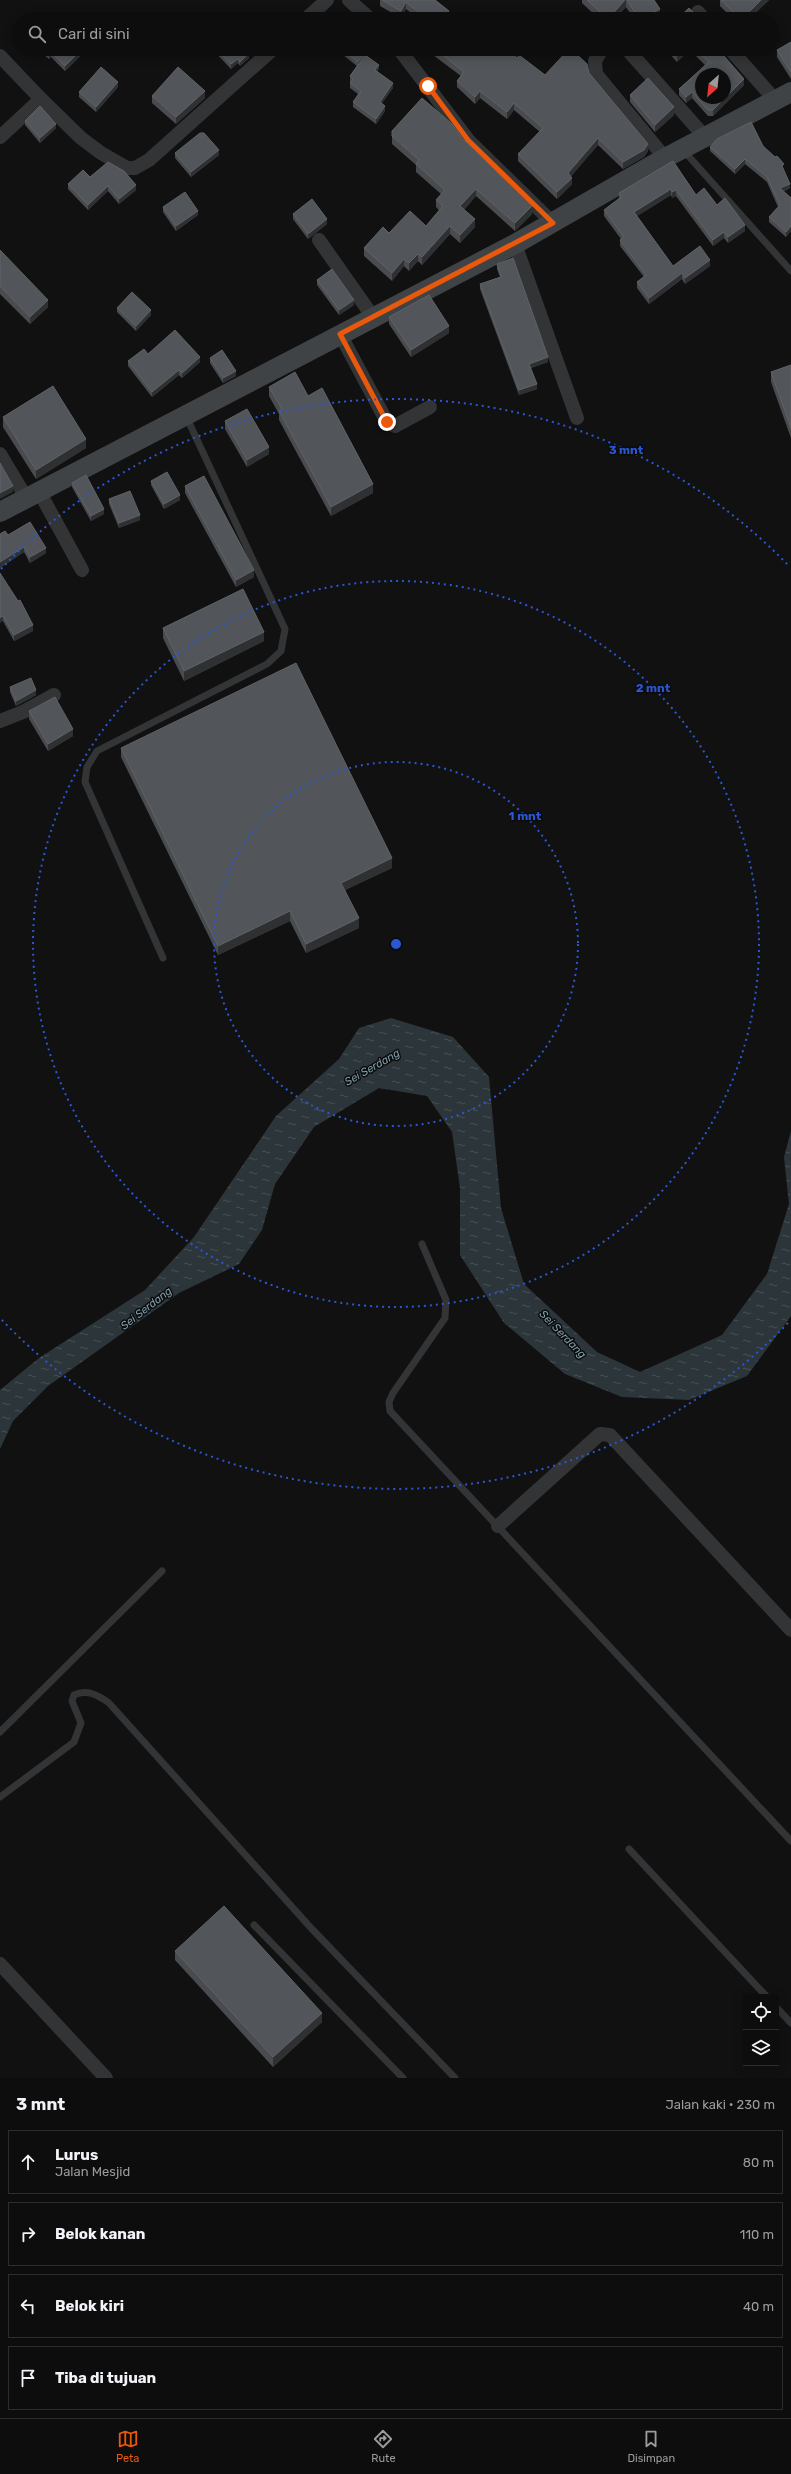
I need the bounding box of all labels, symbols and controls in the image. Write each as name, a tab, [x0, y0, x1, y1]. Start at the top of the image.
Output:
search box	[12, 12, 779, 56]
icon: search	[26, 23, 48, 45]
text: Cari di sini	[58, 25, 130, 43]
north arrow	[695, 68, 731, 104]
route start	[419, 77, 437, 95]
route end	[378, 413, 396, 431]
text: 3 mnt	[609, 443, 644, 457]
text: 2 mnt	[636, 681, 671, 695]
text: 1 mnt	[509, 809, 542, 823]
centre of rings	[389, 937, 403, 951]
water label: Sei Serdang	[342, 1046, 403, 1088]
water label: Sei Serdang	[118, 1284, 175, 1332]
water label: Sei Serdang	[537, 1308, 589, 1361]
map controls	[743, 1994, 779, 2066]
button: locate	[743, 1994, 779, 2030]
button: layers	[743, 2030, 779, 2066]
text: 3 mnt	[16, 2094, 65, 2114]
text: Jalan kaki · 230 m	[666, 2097, 775, 2112]
text: Lurus	[55, 2146, 98, 2164]
icon: ahead	[17, 2151, 39, 2173]
text: 80 m	[743, 2155, 774, 2170]
text: Jalan Mesjid	[55, 2164, 130, 2179]
icon: right	[17, 2223, 39, 2245]
text: Belok kanan	[55, 2225, 145, 2243]
text: 110 m	[740, 2227, 774, 2242]
icon: left	[17, 2295, 39, 2317]
text: Belok kiri	[55, 2297, 124, 2315]
text: 40 m	[743, 2299, 774, 2314]
icon: arrive	[17, 2367, 39, 2389]
text: Tiba di tujuan	[55, 2369, 156, 2387]
tab: Peta	[116, 2428, 139, 2465]
tab: Rute	[371, 2428, 396, 2465]
tab: Disimpan	[627, 2428, 675, 2465]

